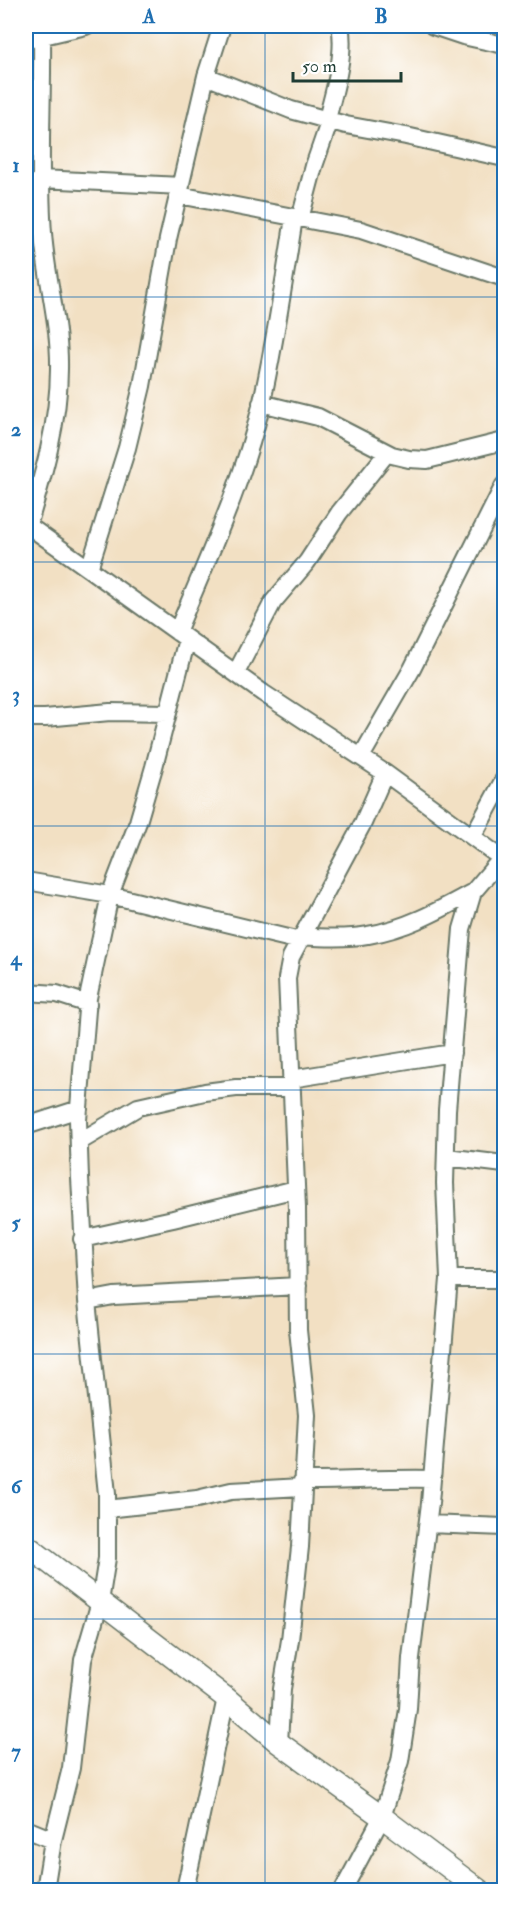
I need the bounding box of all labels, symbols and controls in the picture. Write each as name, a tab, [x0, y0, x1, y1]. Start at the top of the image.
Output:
text: A	[142, 4, 156, 29]
text: B	[374, 4, 388, 29]
scale bar	[293, 45, 401, 83]
text: 50 m	[302, 55, 337, 78]
text: 1	[12, 153, 20, 178]
text: 2	[11, 417, 21, 442]
text: 3	[12, 682, 20, 707]
text: 4	[10, 946, 23, 971]
text: 5	[12, 1210, 22, 1235]
text: 6	[11, 1474, 23, 1499]
text: 7	[11, 1739, 21, 1764]

